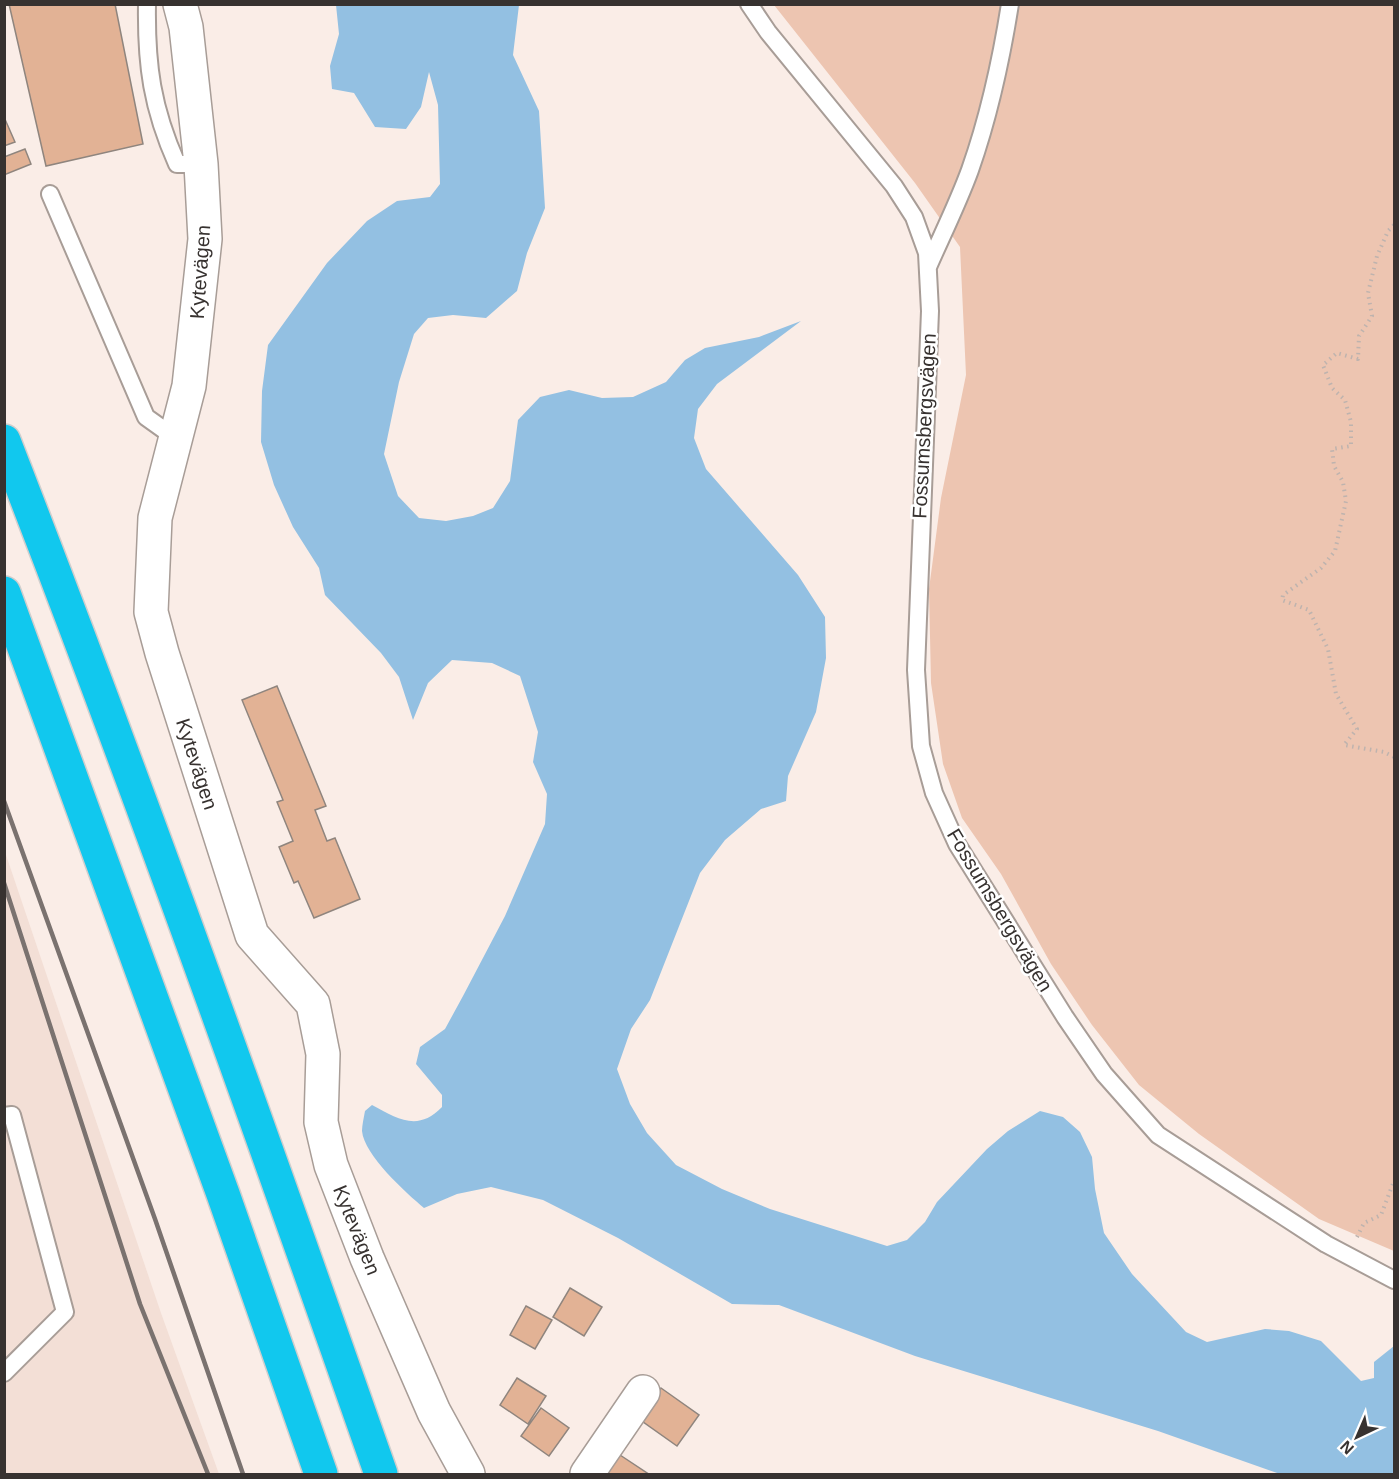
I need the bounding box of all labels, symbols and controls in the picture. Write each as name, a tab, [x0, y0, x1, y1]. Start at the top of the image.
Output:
street label: Kytevägen	[186, 224, 214, 320]
street label: Fossumsbergsvägen	[908, 333, 940, 519]
street label: Kytevägen	[172, 716, 222, 812]
street label: Fossumsbergsvägen	[943, 825, 1057, 995]
street label: Kytevägen	[329, 1182, 385, 1278]
north arrow	[1327, 1407, 1387, 1467]
text: N	[1337, 1437, 1357, 1458]

